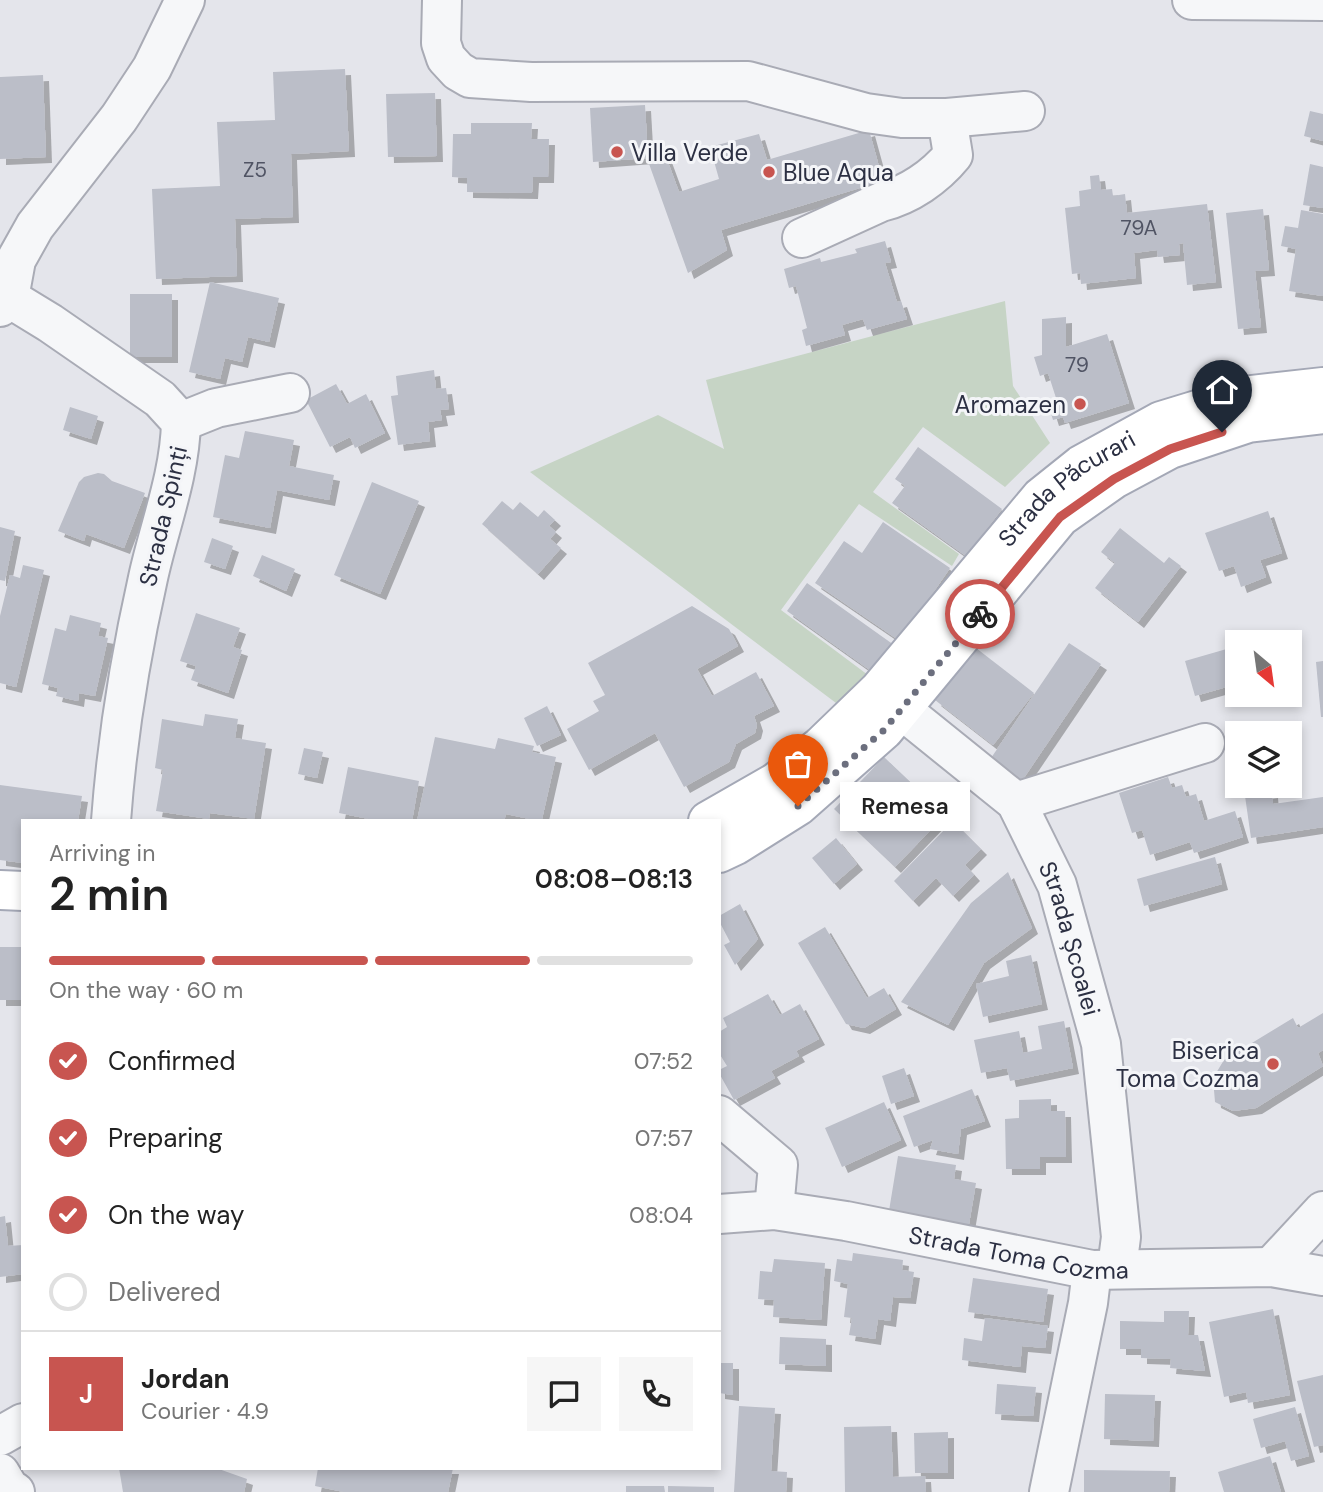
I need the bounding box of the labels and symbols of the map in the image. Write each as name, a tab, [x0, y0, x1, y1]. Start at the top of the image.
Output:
place label: Villa Verde	[631, 137, 748, 168]
marker: Villa Verde	[609, 144, 625, 160]
house number: Z5	[243, 156, 267, 184]
place label: Blue Aqua	[783, 157, 894, 188]
marker: Blue Aqua	[761, 164, 777, 180]
house number: 79A	[1121, 214, 1157, 242]
house number: 79	[1065, 351, 1089, 379]
pin	[1192, 360, 1252, 432]
place label: Aromazen	[955, 389, 1066, 420]
marker: Aromazen	[1072, 396, 1088, 412]
street label: Strada Păcurari	[991, 423, 1140, 553]
street label: Strada Spinți	[132, 443, 194, 589]
courier	[945, 579, 1015, 649]
north arrow	[1225, 630, 1302, 707]
pin	[768, 734, 828, 806]
callout: Remesa	[840, 782, 970, 830]
street label: Strada Școalei	[1032, 856, 1108, 1019]
place label: Biserica Toma Cozma	[1116, 1035, 1259, 1094]
marker: Biserica Toma Cozma	[1265, 1056, 1281, 1072]
street label: Strada Toma Cozma	[906, 1218, 1129, 1286]

